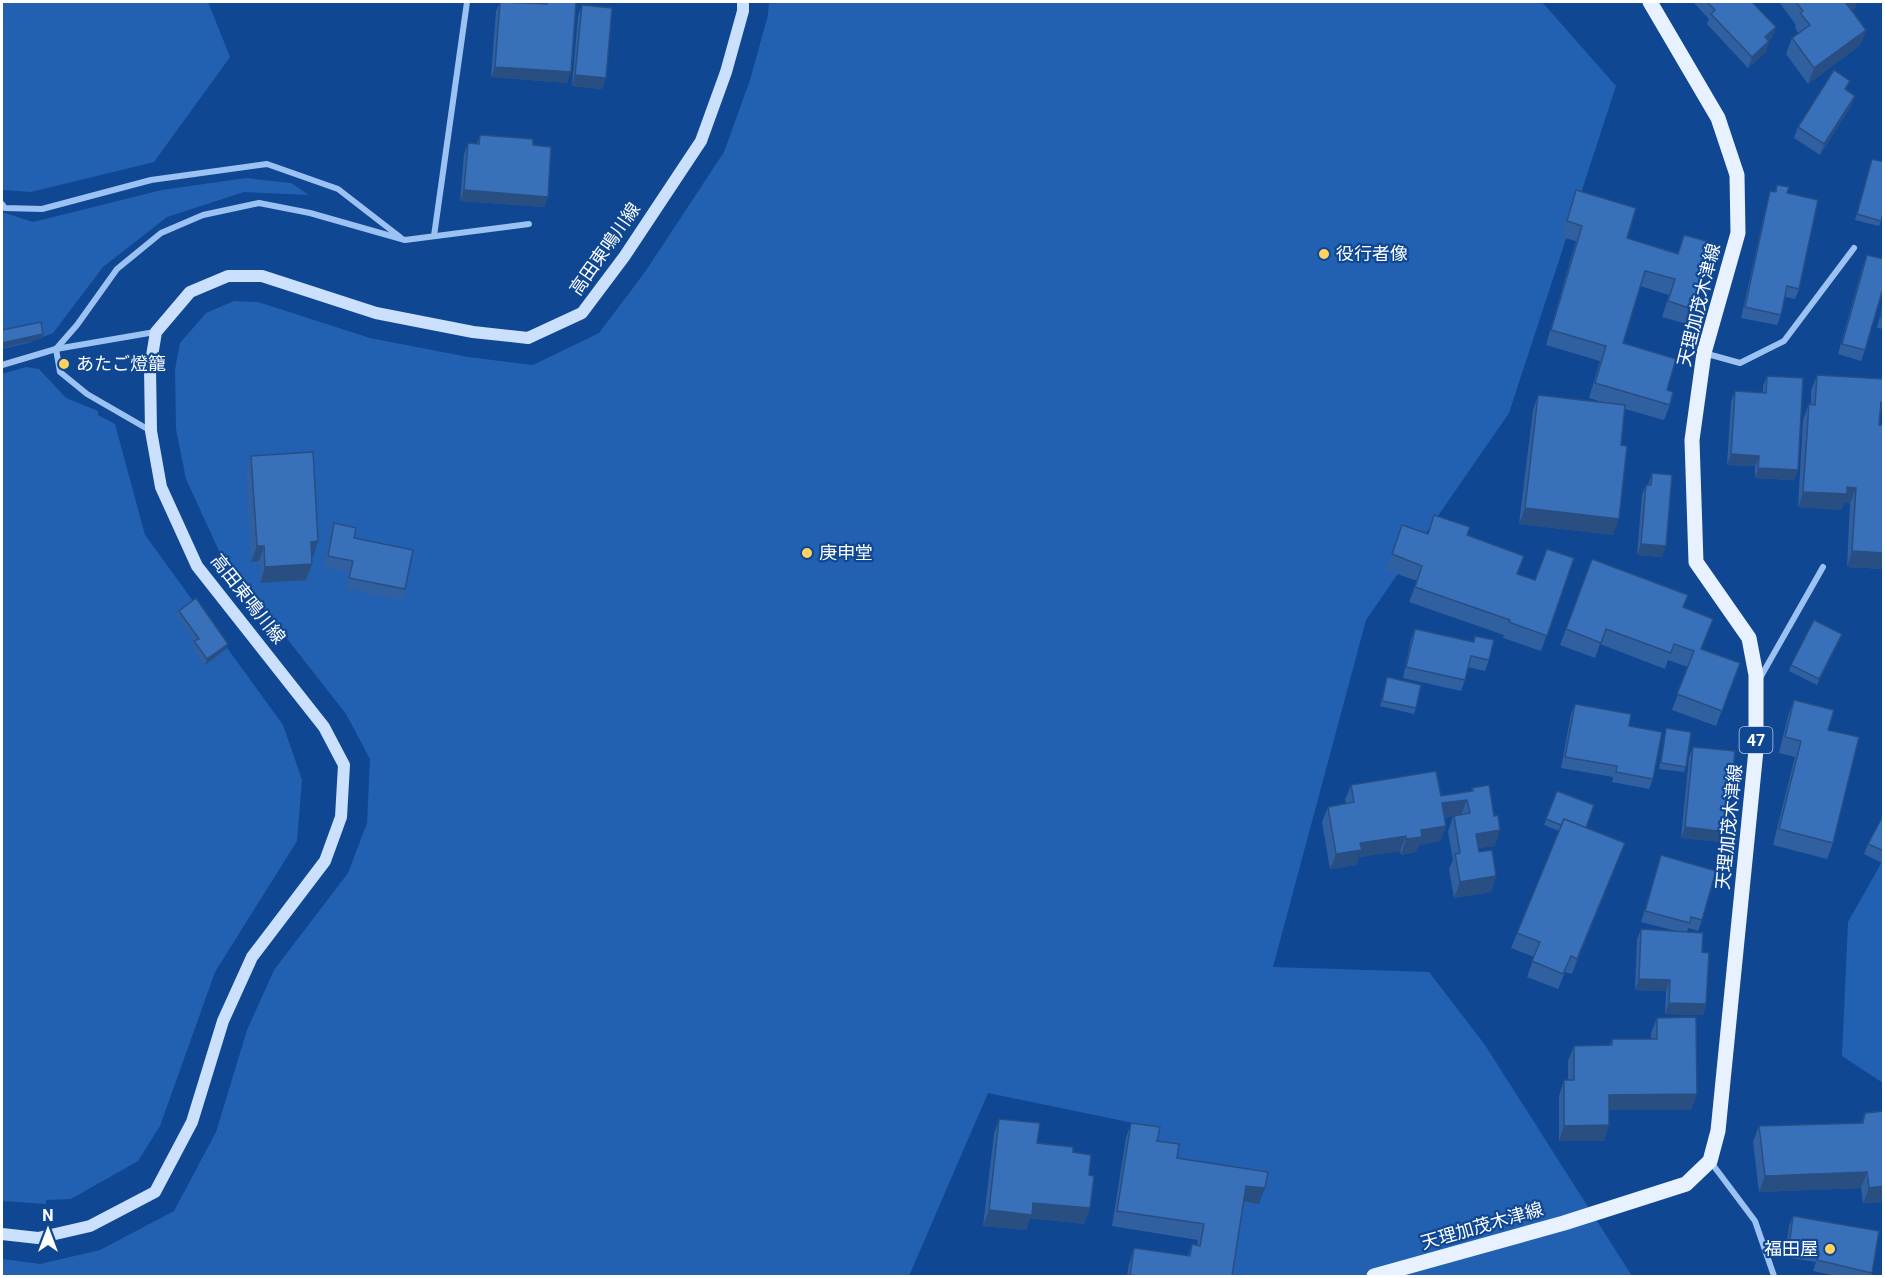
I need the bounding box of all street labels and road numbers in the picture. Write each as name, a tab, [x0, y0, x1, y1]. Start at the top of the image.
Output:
street label: 高田東鳴川線	[565, 198, 644, 299]
street label: 天理加茂木津線	[1673, 241, 1724, 369]
street label: 高田東鳴川線	[207, 550, 290, 648]
road number: 47	[1740, 727, 1772, 753]
street label: 天理加茂木津線	[1711, 763, 1746, 891]
street label: 天理加茂木津線	[1418, 1198, 1545, 1253]

